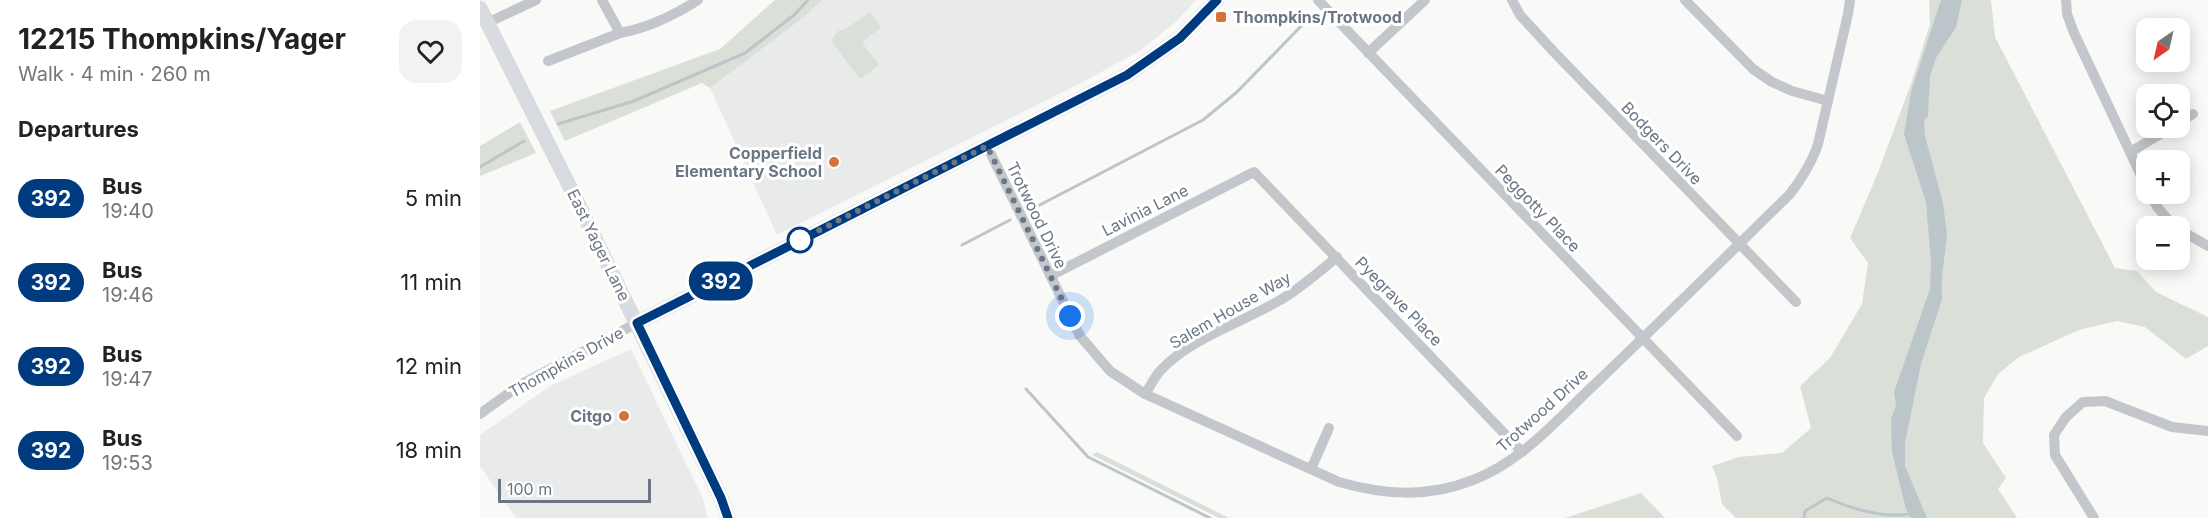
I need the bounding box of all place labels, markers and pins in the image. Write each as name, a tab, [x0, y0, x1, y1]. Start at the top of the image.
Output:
place label: Thompkins/Trotwood	[1233, 7, 1402, 27]
marker: Thompkins/Trotwood	[1214, 10, 1228, 24]
place label: Copperfield Elementary School	[675, 143, 822, 181]
marker: Copperfield Elementary School	[827, 155, 841, 169]
unlabelled marker	[787, 227, 813, 253]
place label: Citgo	[570, 406, 612, 426]
marker: Citgo	[617, 409, 631, 423]

